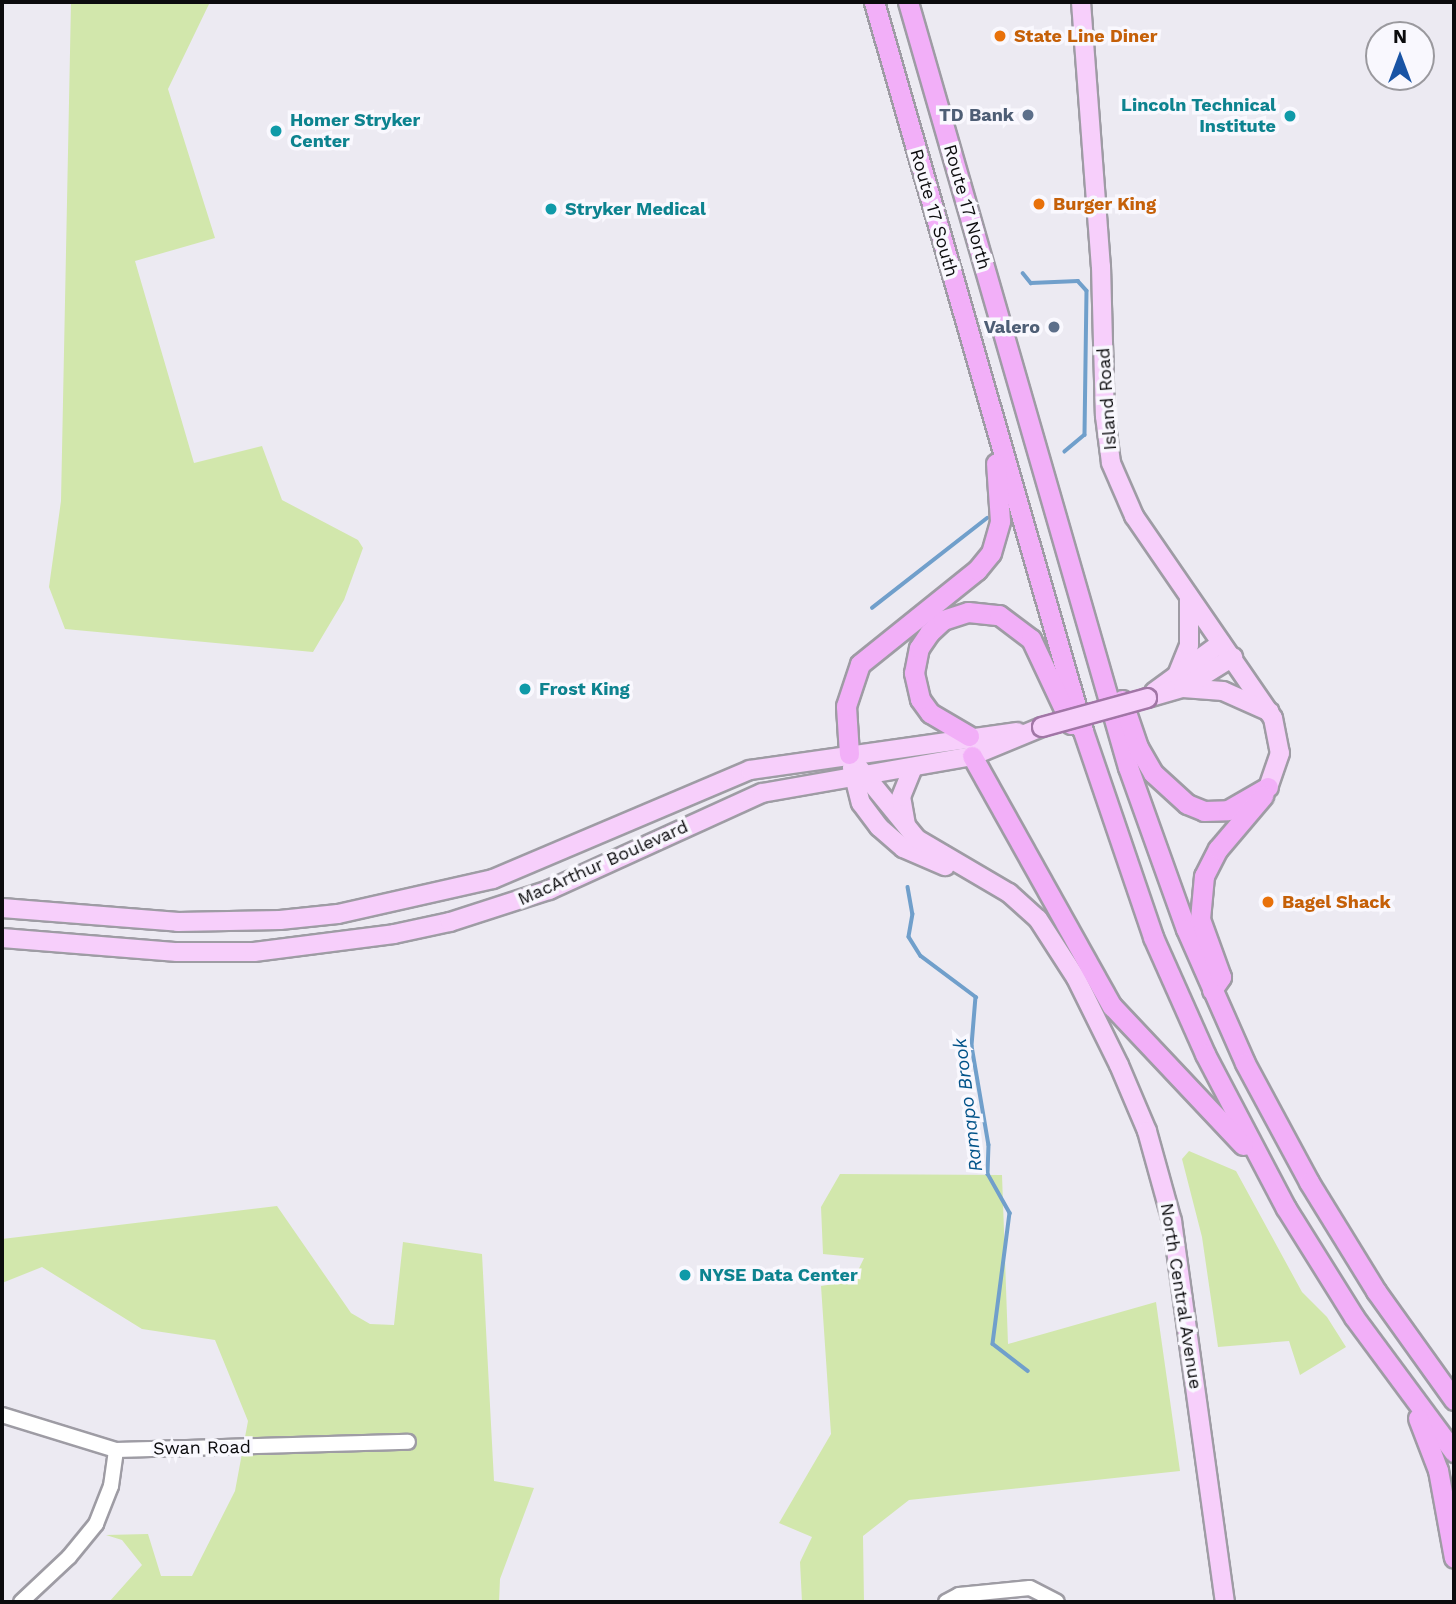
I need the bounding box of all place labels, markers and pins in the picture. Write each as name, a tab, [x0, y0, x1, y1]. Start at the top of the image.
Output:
place label: State Line Diner	[1014, 25, 1157, 47]
marker: State Line Diner	[992, 28, 1008, 44]
place label: Lincoln Technical Institute	[1121, 95, 1276, 138]
place label: TD Bank	[939, 104, 1014, 126]
marker: TD Bank	[1020, 107, 1036, 123]
marker: Lincoln Technical Institute	[1282, 108, 1298, 124]
place label: Homer Stryker Center	[290, 110, 421, 152]
marker: Homer Stryker Center	[268, 123, 284, 139]
place label: Burger King	[1053, 193, 1156, 215]
marker: Burger King	[1031, 196, 1047, 212]
place label: Stryker Medical	[565, 198, 706, 220]
marker: Stryker Medical	[543, 201, 559, 217]
place label: Valero	[984, 316, 1040, 338]
marker: Valero	[1046, 319, 1062, 335]
place label: Frost King	[539, 678, 630, 700]
marker: Frost King	[517, 681, 533, 697]
place label: Bagel Shack	[1282, 891, 1391, 913]
marker: Bagel Shack	[1260, 894, 1276, 910]
place label: NYSE Data Center	[699, 1264, 858, 1286]
marker: NYSE Data Center	[677, 1267, 693, 1283]

